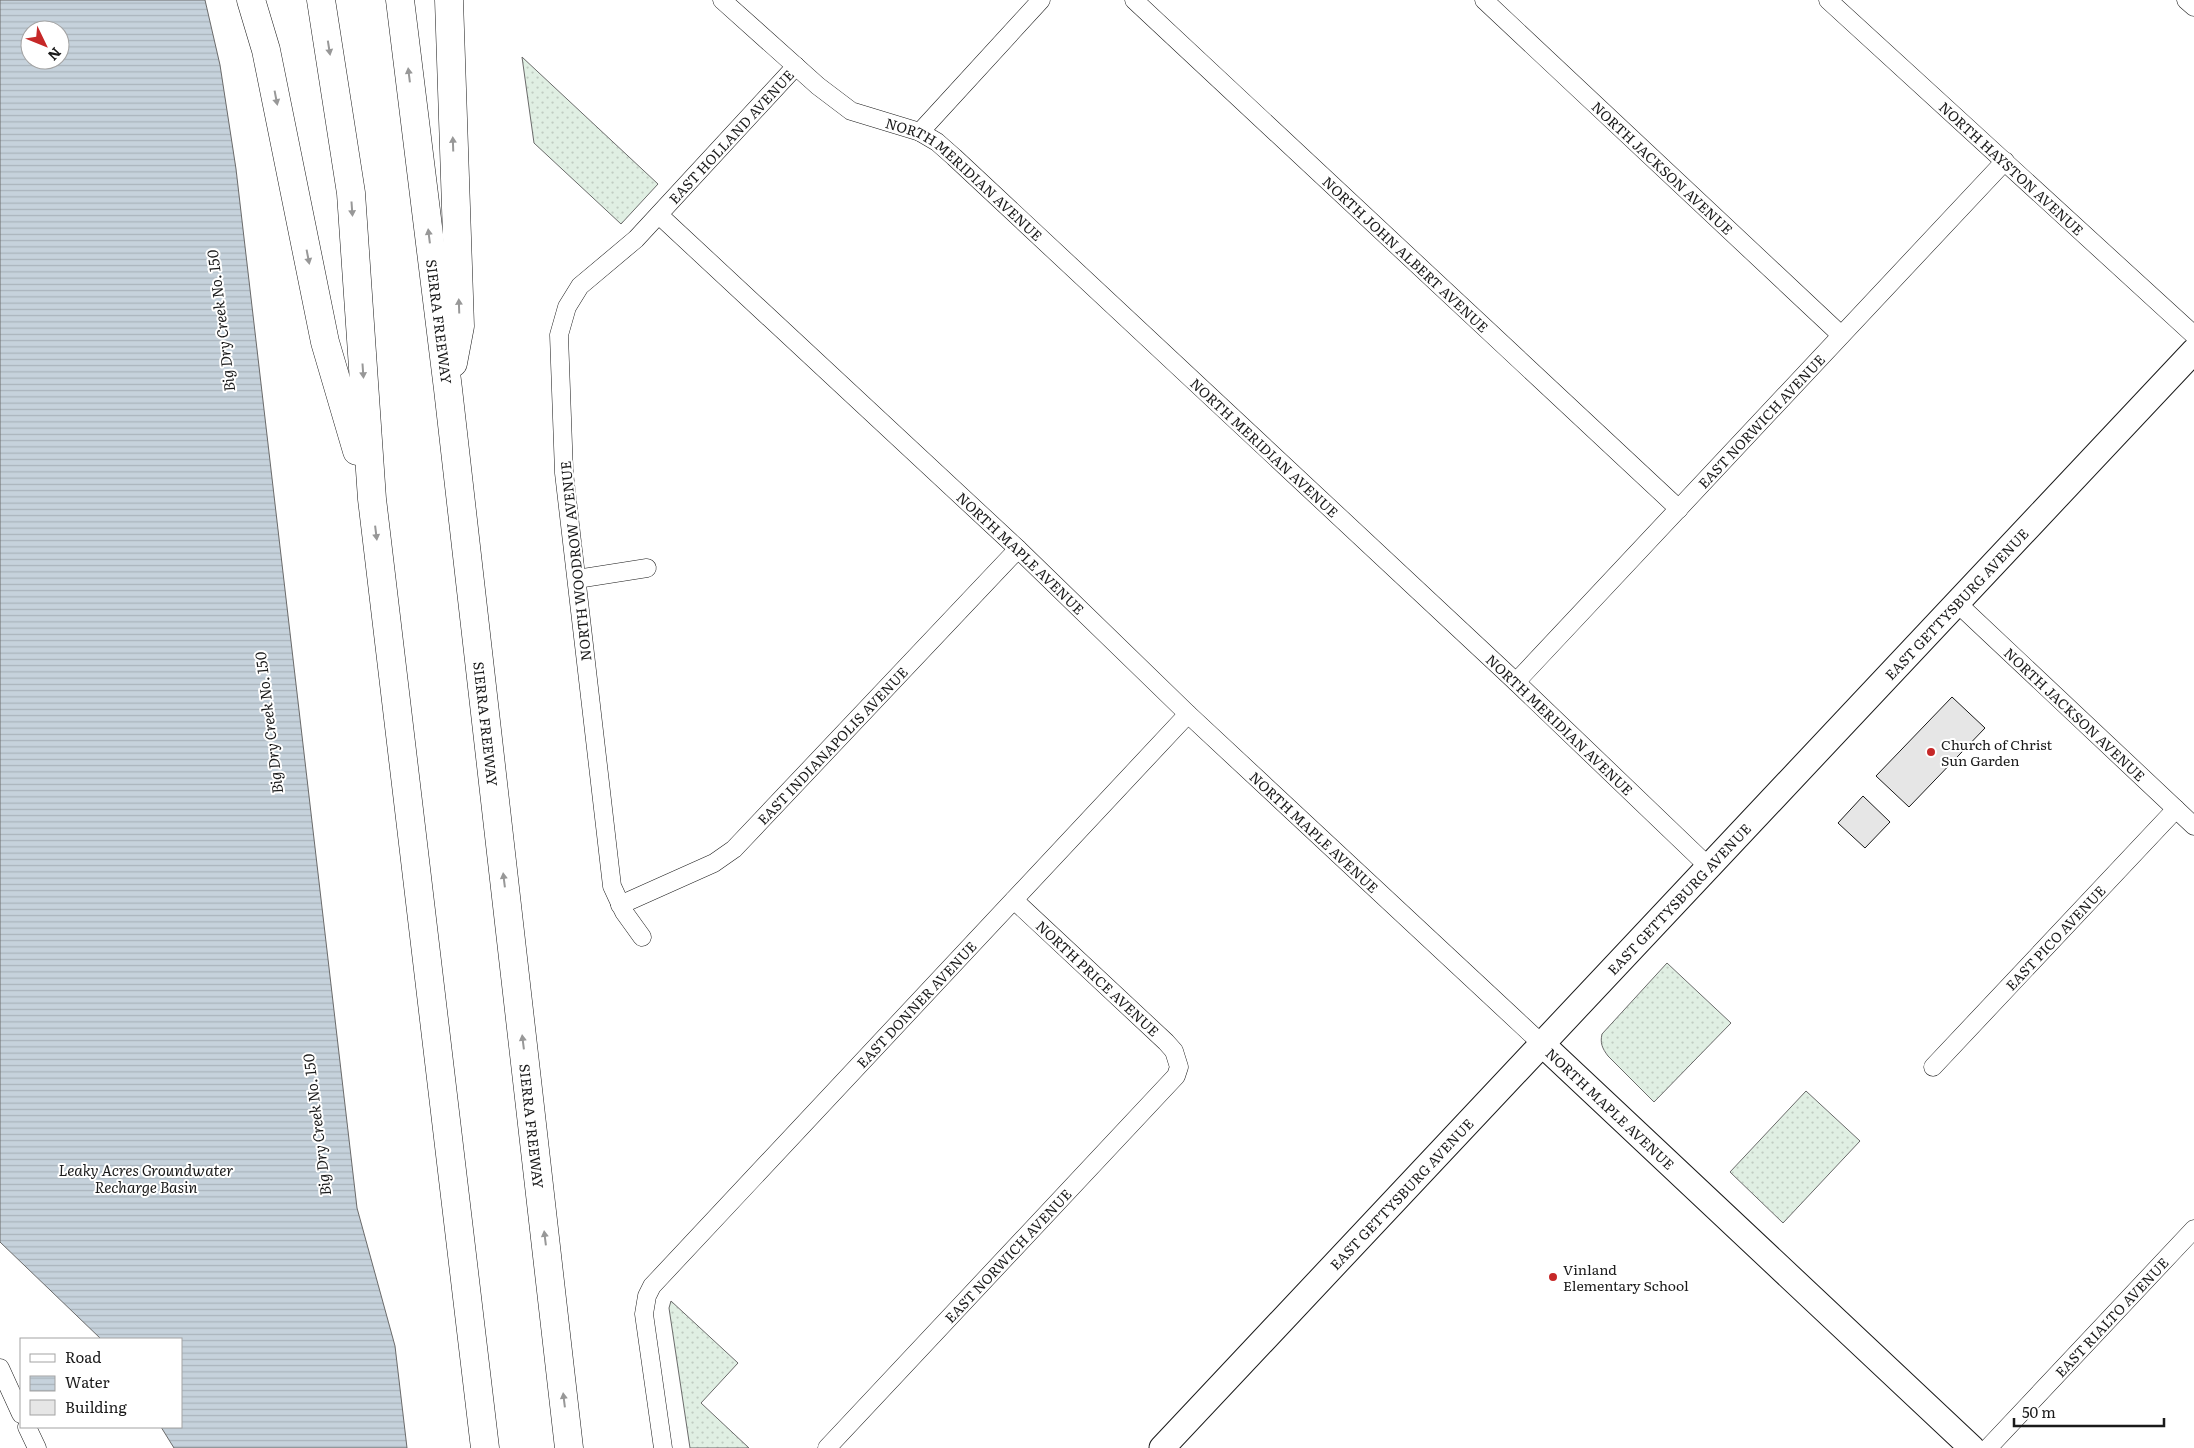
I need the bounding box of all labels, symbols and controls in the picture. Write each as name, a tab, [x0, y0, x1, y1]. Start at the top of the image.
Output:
north arrow	[20, 20, 70, 70]
one-way arrow	[325, 41, 333, 57]
text: N	[44, 43, 67, 66]
street label: EAST HOLLAND AVENUE	[664, 65, 798, 208]
one-way arrow	[405, 67, 413, 83]
one-way arrow	[272, 90, 280, 106]
street label: NORTH JACKSON AVENUE	[1588, 96, 1738, 239]
street label: NORTH HAYSTON AVENUE	[1935, 97, 2088, 240]
street label: NORTH MERIDIAN AVENUE	[883, 112, 1047, 245]
one-way arrow	[449, 136, 457, 152]
street label: NORTH JOHN ALBERT AVENUE	[1318, 171, 1493, 337]
one-way arrow	[349, 201, 357, 217]
one-way arrow	[425, 228, 433, 244]
water label: Big Dry Creek No. 150	[200, 248, 240, 393]
one-way arrow	[304, 250, 312, 266]
street label: SIERRA FREEWAY	[422, 258, 457, 385]
one-way arrow	[455, 298, 463, 314]
street label: EAST NORWICH AVENUE	[1693, 349, 1829, 492]
one-way arrow	[359, 363, 367, 379]
street label: NORTH MERIDIAN AVENUE	[1186, 373, 1343, 522]
street label: NORTH WOODROW AVENUE	[555, 460, 595, 662]
street label: NORTH MAPLE AVENUE	[953, 487, 1089, 619]
street label: EAST GETTYSBURG AVENUE	[1880, 524, 2033, 684]
one-way arrow	[372, 525, 380, 541]
street label: NORTH JACKSON AVENUE	[2000, 643, 2150, 785]
street label: NORTH MERIDIAN AVENUE	[1482, 649, 1638, 799]
water label: Big Dry Creek No. 150	[248, 650, 288, 795]
street label: SIERRA FREEWAY	[469, 660, 503, 787]
street label: EAST INDIANAPOLIS AVENUE	[752, 662, 912, 829]
place label: Church of Christ Sun Garden	[1941, 734, 2053, 770]
marker: Church of Christ Sun Garden	[1925, 746, 1937, 758]
street label: NORTH MAPLE AVENUE	[1246, 767, 1383, 897]
street label: EAST GETTYSBURG AVENUE	[1602, 819, 1755, 979]
one-way arrow	[500, 872, 508, 888]
street label: EAST PICO AVENUE	[2001, 880, 2110, 994]
street label: NORTH PRICE AVENUE	[1032, 915, 1164, 1041]
street label: EAST DONNER AVENUE	[852, 936, 981, 1072]
one-way arrow	[519, 1034, 527, 1050]
street label: NORTH MAPLE AVENUE	[1542, 1043, 1679, 1174]
water label: Big Dry Creek No. 150	[296, 1052, 336, 1197]
street label: SIERRA FREEWAY	[515, 1063, 549, 1190]
street label: EAST GETTYSBURG AVENUE	[1325, 1114, 1477, 1274]
water label: Leaky Acres Groundwater Recharge Basin	[59, 1158, 233, 1198]
street label: EAST NORWICH AVENUE	[940, 1184, 1076, 1327]
one-way arrow	[541, 1230, 549, 1246]
street label: EAST RIALTO AVENUE	[2050, 1253, 2173, 1381]
place label: Vinland Elementary School	[1563, 1259, 1689, 1295]
marker: Vinland Elementary School	[1547, 1271, 1559, 1283]
legend	[20, 1338, 182, 1428]
text: Road	[65, 1345, 101, 1368]
text: Water	[65, 1370, 110, 1393]
one-way arrow	[560, 1391, 568, 1407]
text: Building	[65, 1395, 127, 1418]
scale bar	[2014, 1396, 2164, 1428]
text: 50 m	[2022, 1400, 2056, 1423]

